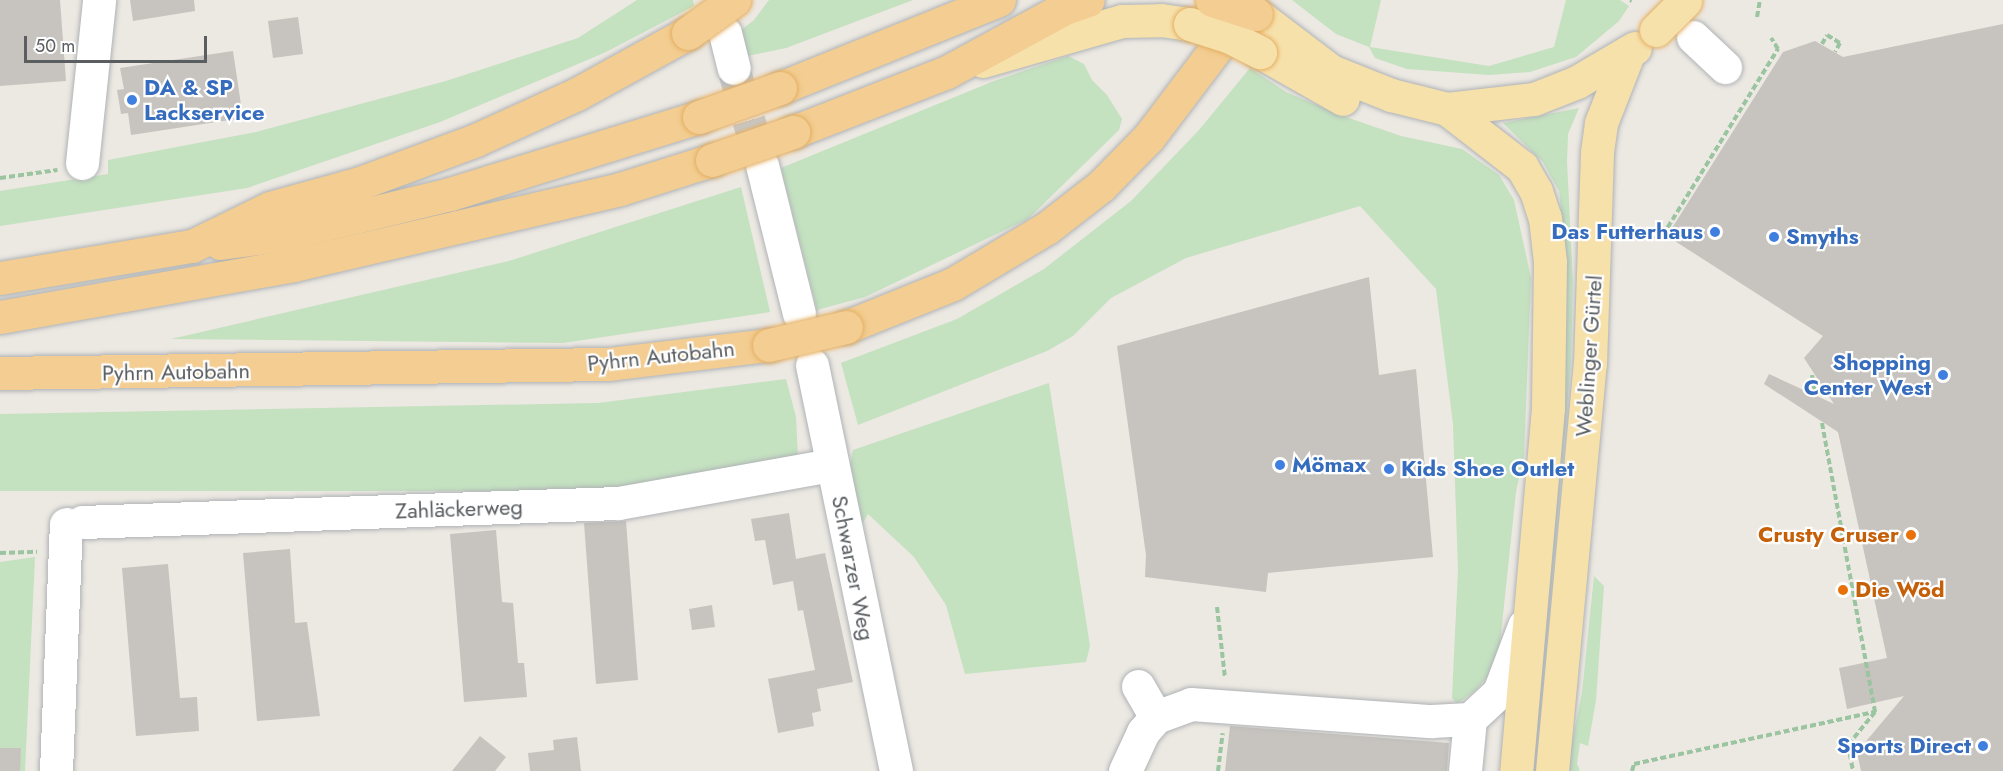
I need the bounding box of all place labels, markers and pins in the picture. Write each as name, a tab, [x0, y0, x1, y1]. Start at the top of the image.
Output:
place label: DA & SP Lackservice	[144, 74, 265, 125]
marker: DA & SP Lackservice	[125, 93, 139, 107]
place label: Das Futterhaus	[1551, 219, 1703, 245]
place label: Smyths	[1786, 224, 1859, 250]
marker: Das Futterhaus	[1708, 225, 1722, 239]
marker: Smyths	[1767, 230, 1781, 244]
place label: Shopping Center West	[1804, 349, 1931, 400]
marker: Shopping Center West	[1936, 368, 1950, 382]
place label: Mömax	[1292, 452, 1366, 478]
place label: Kids Shoe Outlet	[1401, 456, 1574, 482]
marker: Mömax	[1273, 458, 1287, 472]
marker: Kids Shoe Outlet	[1382, 462, 1396, 476]
place label: Crusty Cruser	[1758, 522, 1899, 548]
marker: Crusty Cruser	[1904, 528, 1918, 542]
place label: Die Wöd	[1855, 577, 1945, 603]
marker: Die Wöd	[1836, 583, 1850, 597]
place label: Sports Direct	[1837, 733, 1971, 759]
marker: Sports Direct	[1976, 739, 1990, 753]

